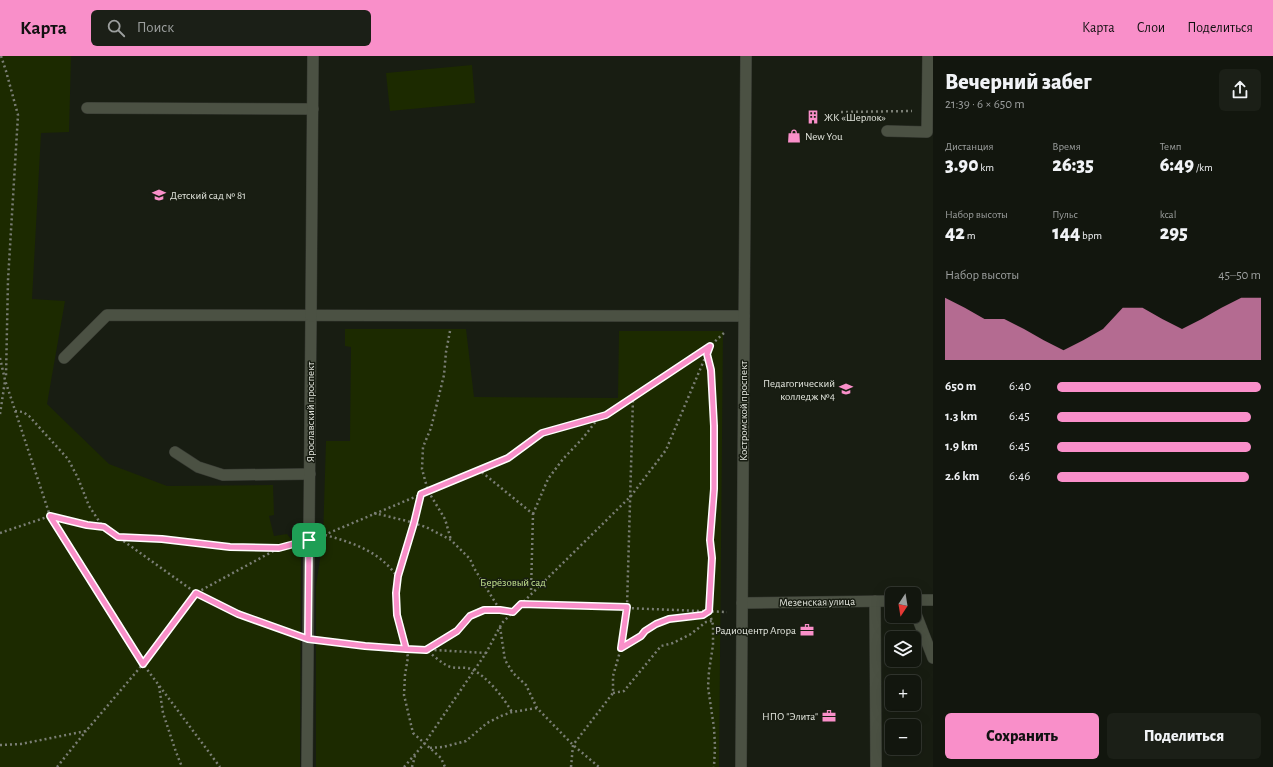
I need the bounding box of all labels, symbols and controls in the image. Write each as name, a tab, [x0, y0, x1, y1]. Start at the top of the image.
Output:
search box	[91, 10, 371, 46]
icon: search	[105, 17, 127, 39]
text: Карта	[20, 19, 67, 38]
text: Поиск	[137, 20, 174, 35]
text: Карта	[1082, 21, 1115, 35]
text: Слои	[1137, 21, 1165, 35]
text: Поделиться	[1187, 21, 1253, 35]
button: share	[1219, 69, 1261, 111]
text: Вечерний забег	[945, 71, 1092, 93]
text: 21:39 · 6 × 650 m	[945, 98, 1025, 111]
building icon: ЖК «Шерлок»	[805, 109, 821, 125]
place label: ЖК «Шерлок»	[824, 112, 886, 123]
shop icon: New You	[786, 128, 802, 144]
place label: New You	[805, 131, 843, 142]
text: Дистанция	[945, 141, 994, 152]
text: Время	[1052, 141, 1081, 152]
text: Темп	[1160, 141, 1182, 152]
text: 3.90	[945, 155, 979, 175]
text: 26:35	[1052, 155, 1094, 175]
text: 6:49	[1160, 155, 1194, 175]
text: km	[979, 162, 994, 173]
text: /km	[1194, 162, 1213, 173]
school or university icon: Детский сад № 81	[151, 187, 167, 203]
place label: Детский сад № 81	[170, 190, 246, 201]
text: Набор высоты	[945, 209, 1008, 220]
text: Пульс	[1052, 209, 1078, 220]
text: kcal	[1160, 209, 1176, 220]
text: 42	[945, 223, 965, 243]
text: 144	[1052, 223, 1080, 243]
text: 295	[1160, 223, 1188, 243]
text: m	[965, 230, 976, 241]
text: bpm	[1080, 230, 1102, 241]
text: Набор высоты	[945, 269, 1019, 282]
text: 45–50 m	[1218, 269, 1261, 282]
street label: Костромской проспект	[738, 361, 749, 461]
street label: Ярославский проспект	[305, 362, 316, 462]
place label: Педагогический колледж №4	[763, 378, 835, 402]
text: 650 m	[945, 380, 976, 393]
text: 6:40	[1009, 380, 1031, 393]
school or university icon: Педагогический колледж №4	[838, 381, 854, 397]
text: 1.3 km	[945, 410, 977, 423]
text: 6:45	[1009, 410, 1030, 423]
text: 1.9 km	[945, 440, 978, 453]
text: 6:45	[1009, 440, 1030, 453]
text: 2.6 km	[945, 470, 979, 483]
text: 6:46	[1009, 470, 1030, 483]
pin	[292, 523, 326, 557]
icon: arrive	[298, 529, 320, 551]
park label: Берёзовый сад	[480, 577, 546, 588]
north arrow	[885, 587, 921, 623]
map controls	[885, 587, 921, 755]
street label: Мезенская улица	[779, 596, 855, 608]
office icon: Радиоцентр Агора	[799, 622, 815, 638]
place label: Радиоцентр Агора	[715, 625, 796, 636]
button: layers	[885, 631, 921, 667]
button: +	[885, 675, 921, 711]
office icon: НПО "Элита"	[821, 708, 837, 724]
place label: НПО "Элита"	[762, 711, 818, 722]
button: Сохранить	[945, 713, 1099, 759]
button: Поделиться	[1107, 713, 1261, 759]
button: −	[885, 719, 921, 755]

